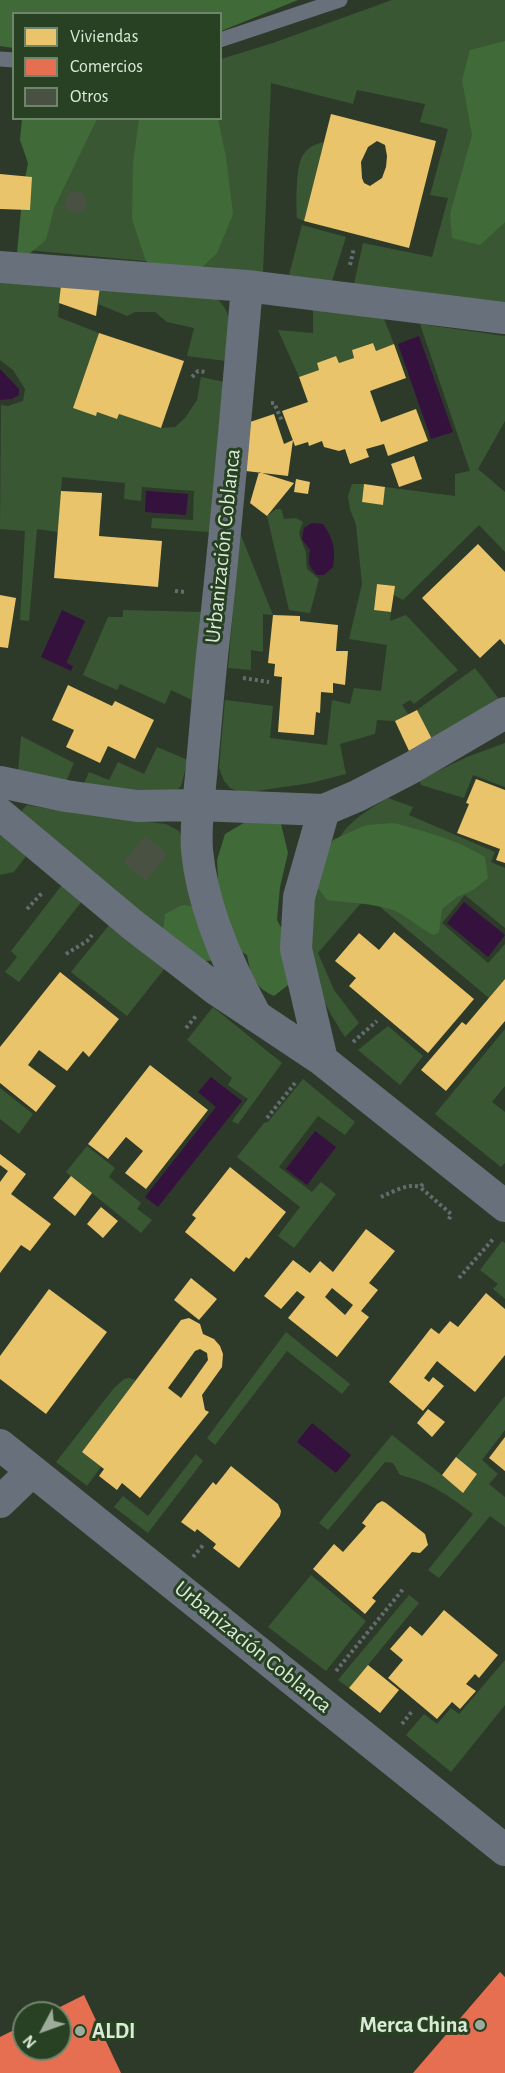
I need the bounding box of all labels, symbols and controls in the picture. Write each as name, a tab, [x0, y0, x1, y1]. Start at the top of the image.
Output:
legend	[12, 12, 222, 120]
text: Viviendas	[70, 28, 138, 46]
text: Comercios	[70, 58, 143, 76]
text: Otros	[70, 88, 108, 106]
street label: Urbanización Coblanca	[200, 448, 246, 644]
street label: Urbanización Coblanca	[169, 1575, 337, 1719]
north arrow	[12, 2001, 72, 2061]
place label: Merca China	[359, 2012, 468, 2038]
place label: ALDI	[92, 2018, 136, 2044]
marker: Merca China	[473, 2018, 487, 2032]
marker: ALDI	[73, 2024, 87, 2038]
text: N	[20, 2032, 40, 2051]

